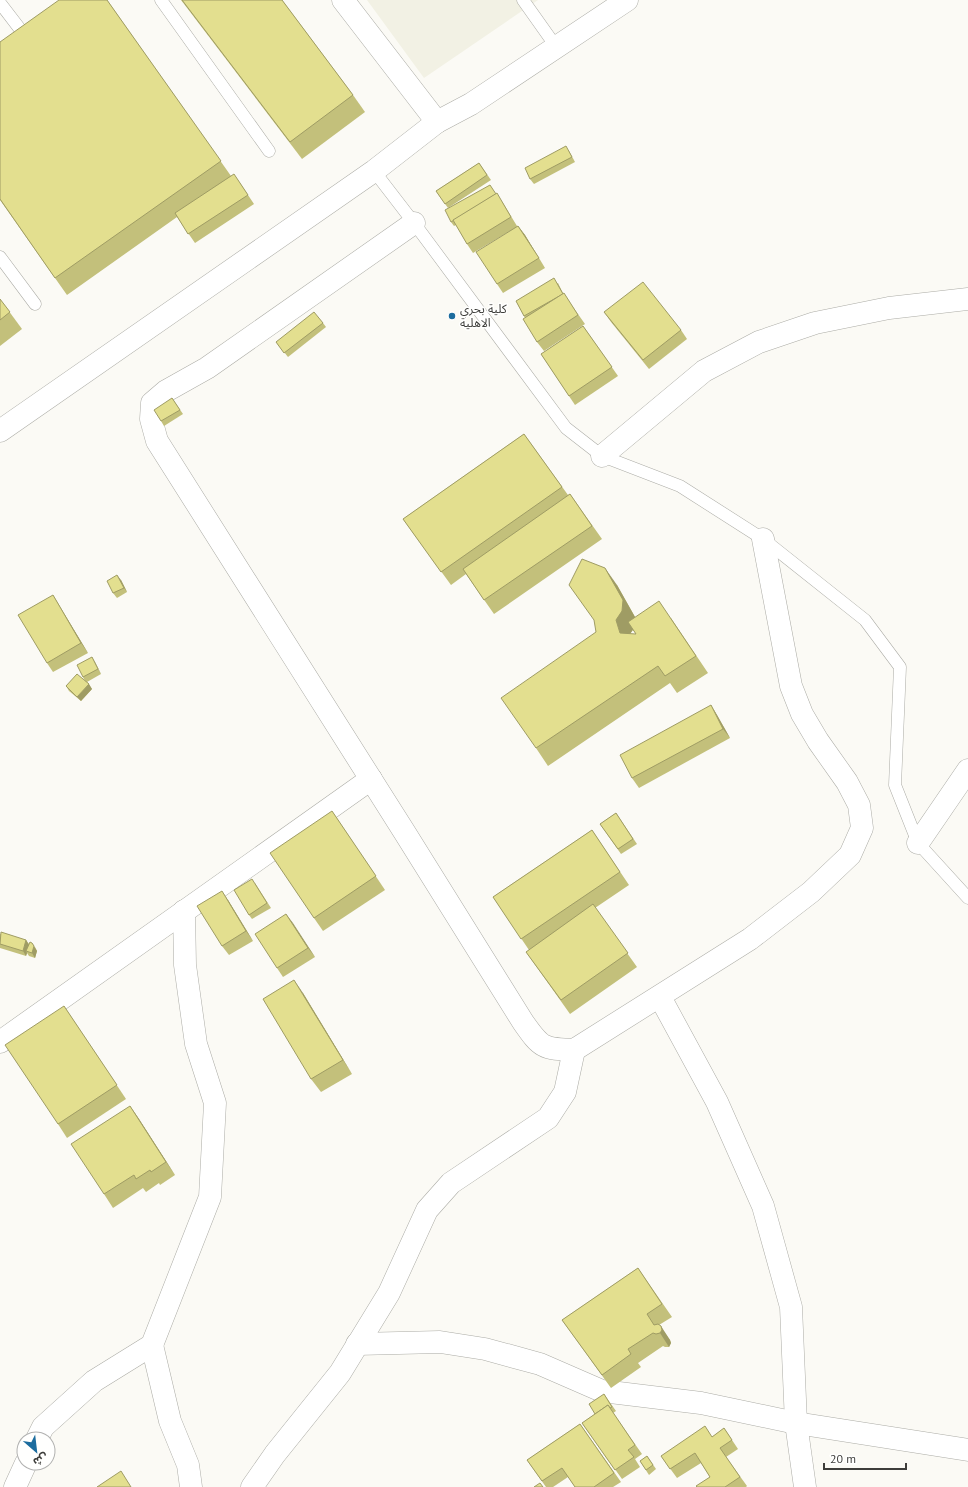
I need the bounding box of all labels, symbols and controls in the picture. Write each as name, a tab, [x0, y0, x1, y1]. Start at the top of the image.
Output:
place label: كلية بحري الاهلية	[460, 301, 508, 330]
marker: كلية بحري الاهلية	[447, 311, 457, 321]
north arrow	[16, 1431, 56, 1471]
scale bar	[824, 1445, 906, 1471]
text: ش	[31, 1450, 51, 1470]
text: 20 m	[830, 1451, 856, 1466]

